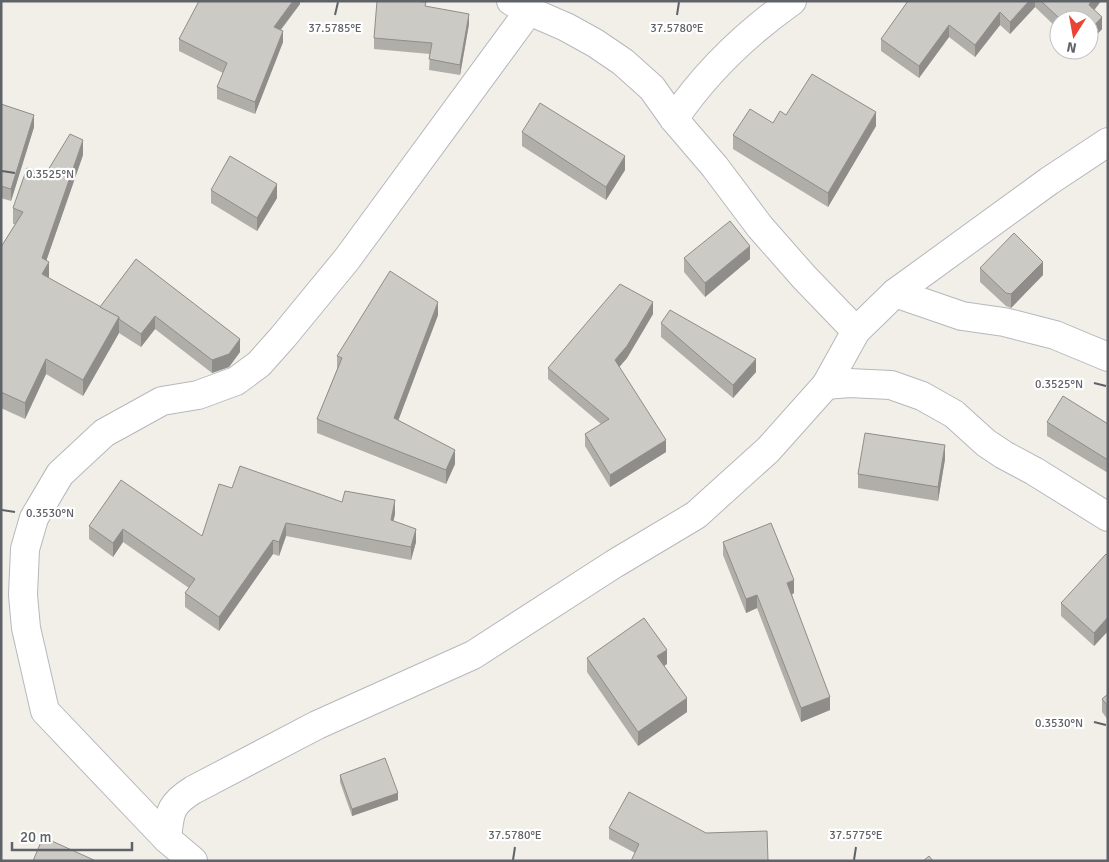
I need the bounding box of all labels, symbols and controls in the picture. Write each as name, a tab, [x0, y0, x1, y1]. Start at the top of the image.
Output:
north arrow	[1049, 10, 1099, 60]
text: 37.5785°E	[308, 21, 362, 36]
text: 37.5780°E	[650, 21, 704, 36]
text: N	[1065, 38, 1078, 57]
text: 0.3525°N	[26, 167, 74, 182]
text: 0.3525°N	[1035, 377, 1083, 392]
text: 0.3530°N	[26, 506, 74, 521]
text: 0.3530°N	[1035, 716, 1083, 731]
scale bar	[12, 820, 132, 852]
text: 20 m	[20, 828, 51, 846]
text: 37.5780°E	[488, 828, 542, 843]
text: 37.5775°E	[829, 828, 883, 843]

